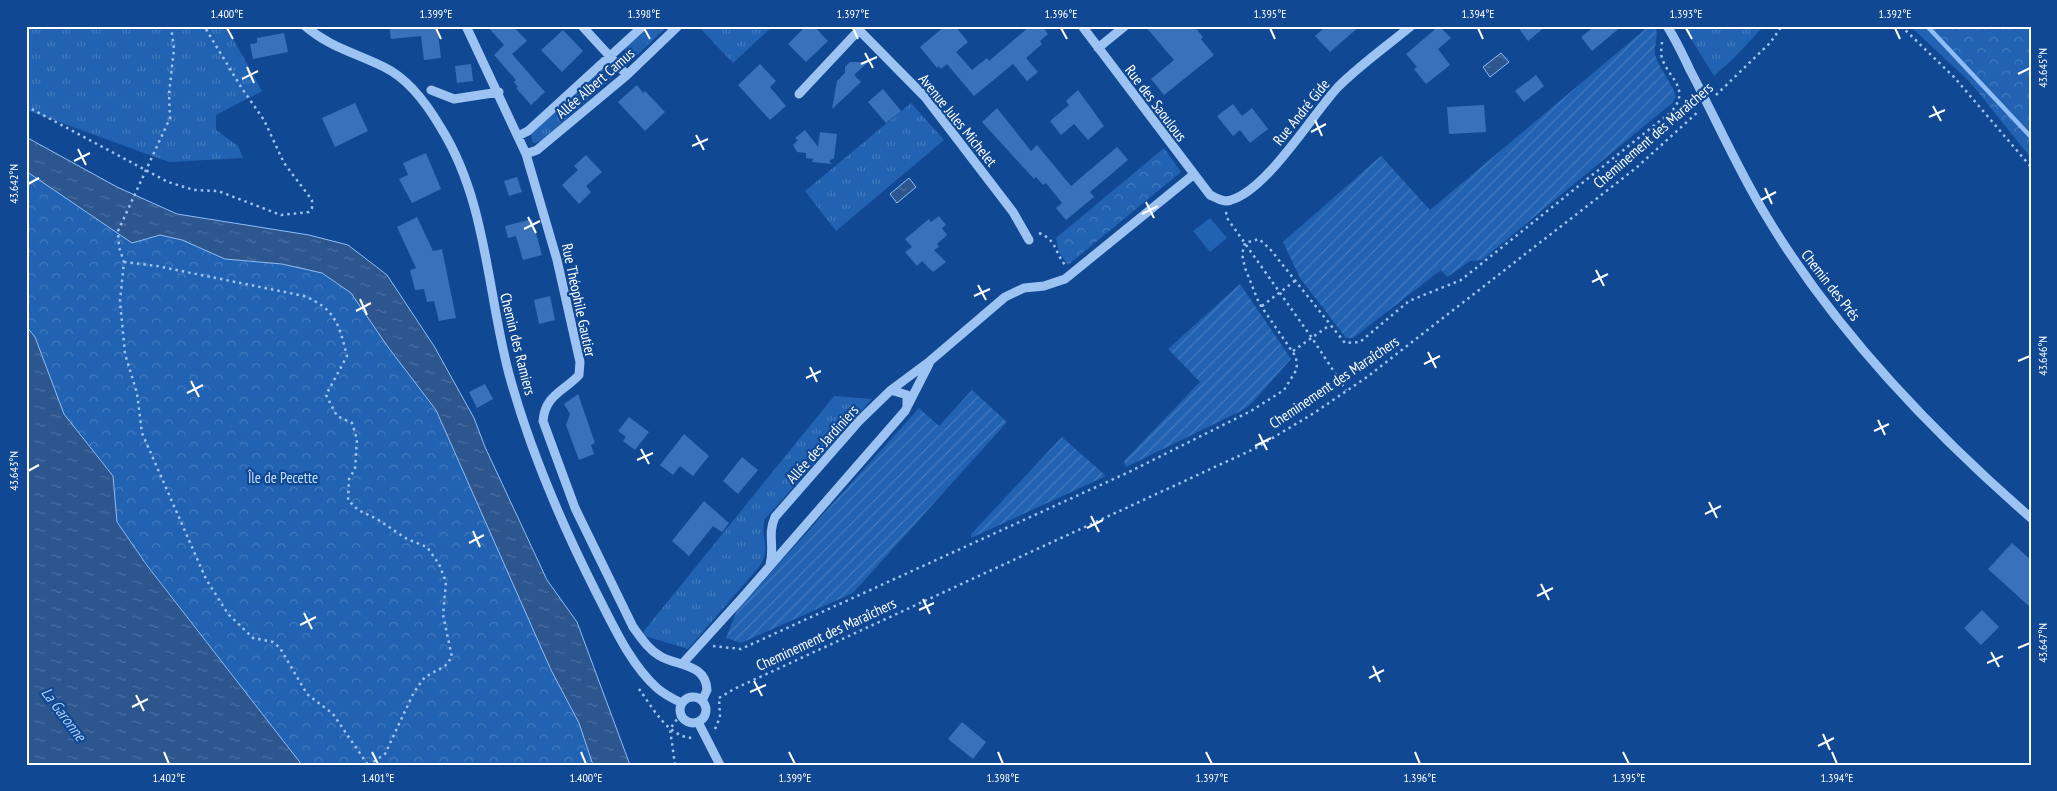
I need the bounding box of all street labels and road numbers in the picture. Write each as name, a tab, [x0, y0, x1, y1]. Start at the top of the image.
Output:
street label: Allée Albert Camus	[552, 44, 638, 122]
street label: Rue des Saoulous	[1121, 61, 1191, 145]
street label: Avenue Jules Michelet	[915, 70, 1001, 170]
street label: Rue André Gide	[1269, 75, 1333, 149]
street label: Cheminement des Maraîchers	[1589, 78, 1717, 192]
street label: Rue Théophile Gautier	[558, 242, 600, 359]
street label: Chemin des Prés	[1797, 246, 1865, 324]
street label: Chemin des Ramiers	[496, 291, 540, 397]
street label: Cheminement des Maraîchers	[1265, 331, 1403, 433]
street label: Allée des Jardiniers	[782, 401, 862, 487]
street label: Cheminement des Maraîchers	[753, 593, 899, 675]

